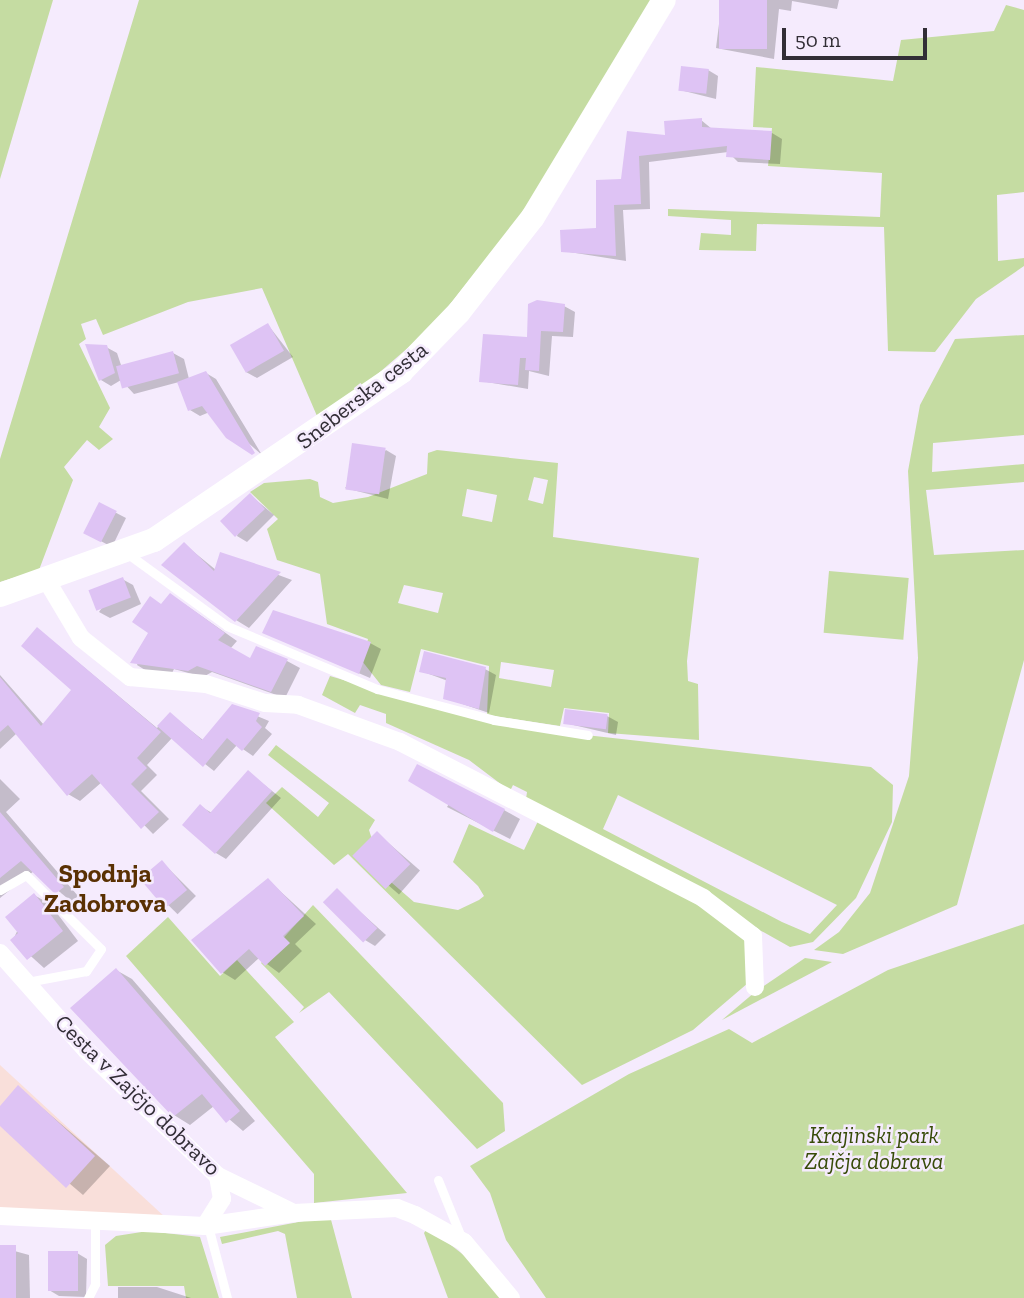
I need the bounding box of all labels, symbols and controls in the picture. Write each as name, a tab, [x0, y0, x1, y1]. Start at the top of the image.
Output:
scale bar	[786, 14, 931, 58]
text: 50 m	[795, 27, 841, 52]
street label: Sneberska cesta	[291, 335, 433, 455]
district label: Spodnja Zadobrova	[44, 858, 166, 920]
street label: Cesta v Zajčjo dobravo	[49, 1008, 227, 1182]
park label: Krajinski park Zajčja dobrava	[805, 1121, 943, 1175]

